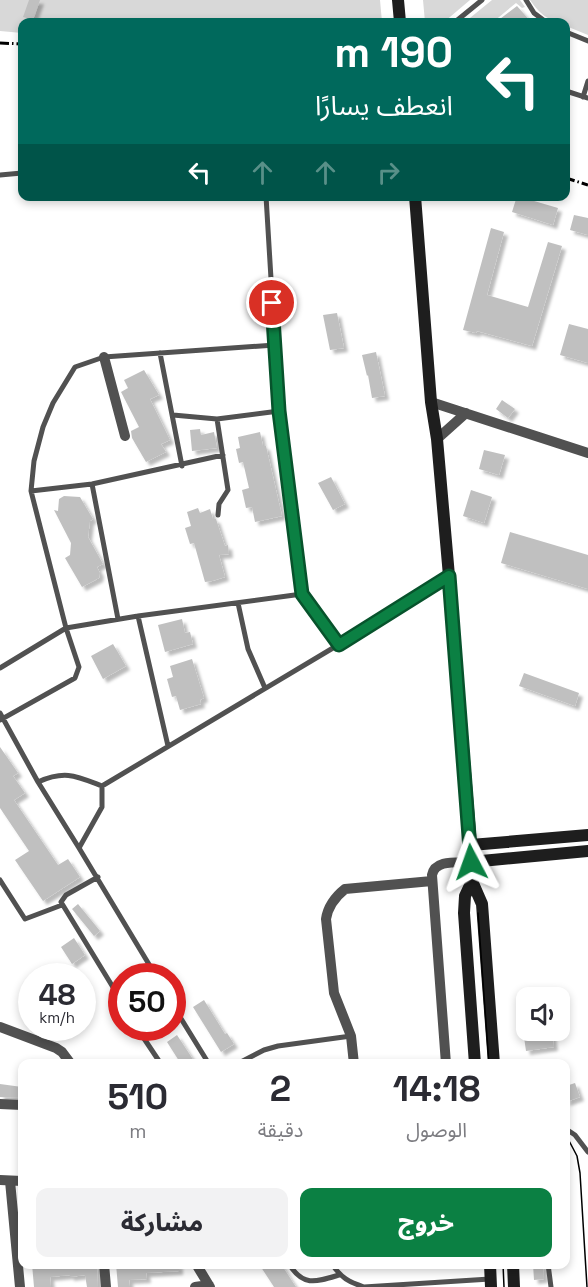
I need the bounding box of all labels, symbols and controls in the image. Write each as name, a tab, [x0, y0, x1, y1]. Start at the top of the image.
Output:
text: 190 m	[334, 26, 453, 79]
icon: left	[474, 42, 552, 120]
text: انعطف يسارًا	[315, 88, 453, 123]
icon: left	[183, 156, 216, 189]
icon: ahead	[246, 156, 279, 189]
icon: ahead	[309, 156, 342, 189]
icon: right	[372, 156, 405, 189]
pin	[246, 277, 297, 328]
icon: arrive	[255, 286, 288, 319]
position arrow	[439, 830, 503, 894]
speed limit sign: 50	[108, 963, 186, 1041]
text: 48	[38, 975, 76, 1014]
map controls	[516, 987, 570, 1041]
button: sound	[516, 987, 570, 1041]
text: km/h	[39, 1008, 75, 1027]
text: 2	[270, 1066, 291, 1112]
text: 14:18	[393, 1066, 480, 1112]
text: 510	[108, 1074, 168, 1120]
text: دقيقة	[258, 1117, 303, 1143]
text: الوصول	[406, 1117, 467, 1143]
text: m	[129, 1118, 146, 1144]
button: مشاركة	[36, 1188, 288, 1257]
button: خروج	[300, 1188, 552, 1257]

